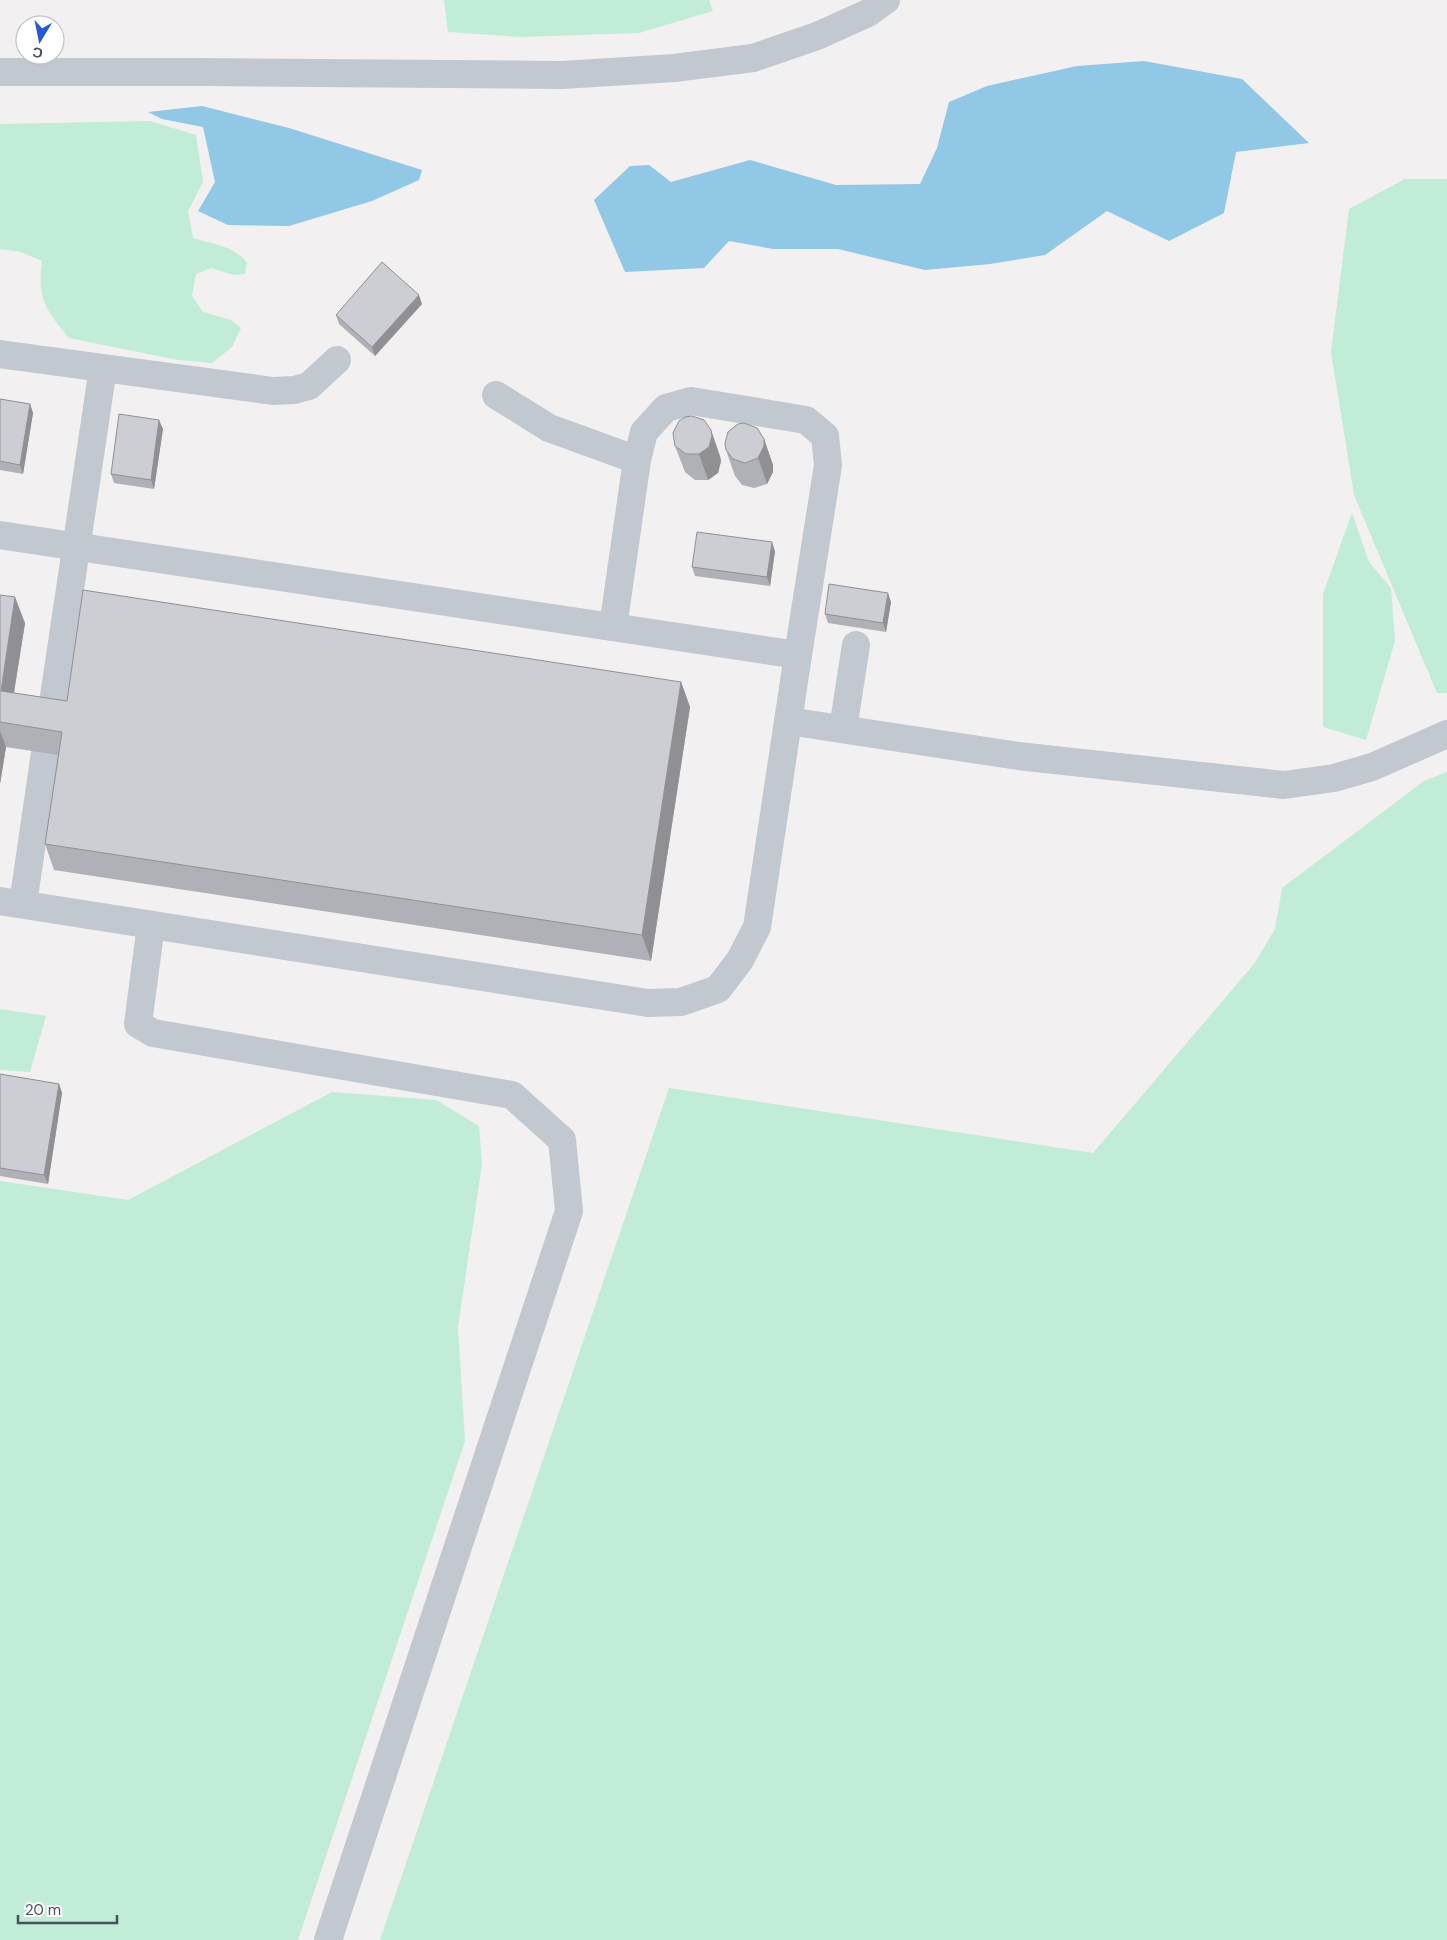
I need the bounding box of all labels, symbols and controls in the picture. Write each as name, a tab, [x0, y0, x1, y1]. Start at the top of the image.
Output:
north arrow	[15, 15, 65, 65]
text: С	[31, 43, 44, 63]
scale bar	[18, 1892, 116, 1924]
text: 20 m	[25, 1900, 61, 1920]

